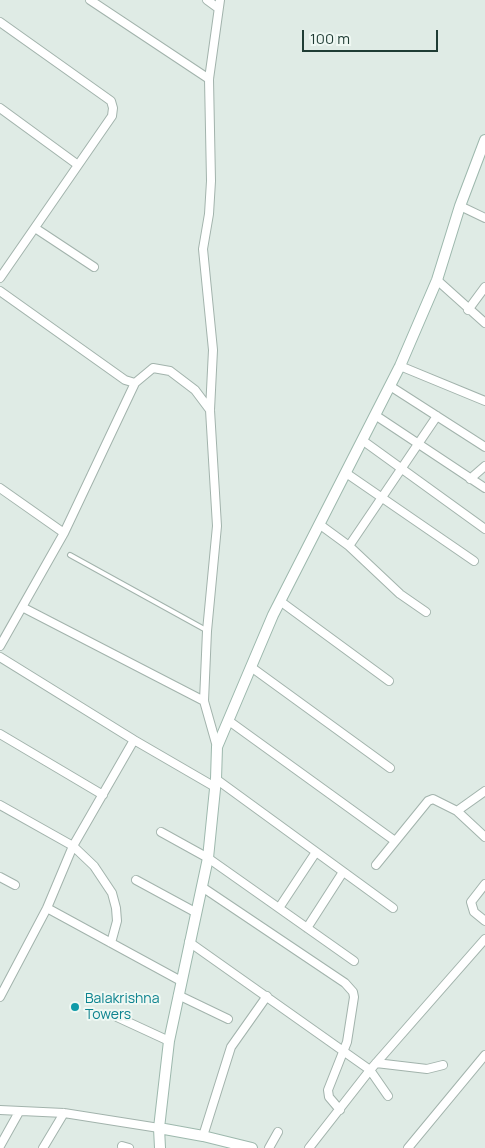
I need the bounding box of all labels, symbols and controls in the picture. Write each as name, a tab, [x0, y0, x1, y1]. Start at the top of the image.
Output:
scale bar	[305, 20, 441, 52]
text: 100 m	[310, 28, 350, 49]
place label: Balakrishna Towers	[85, 991, 159, 1024]
marker: Balakrishna Towers	[69, 1001, 81, 1013]

